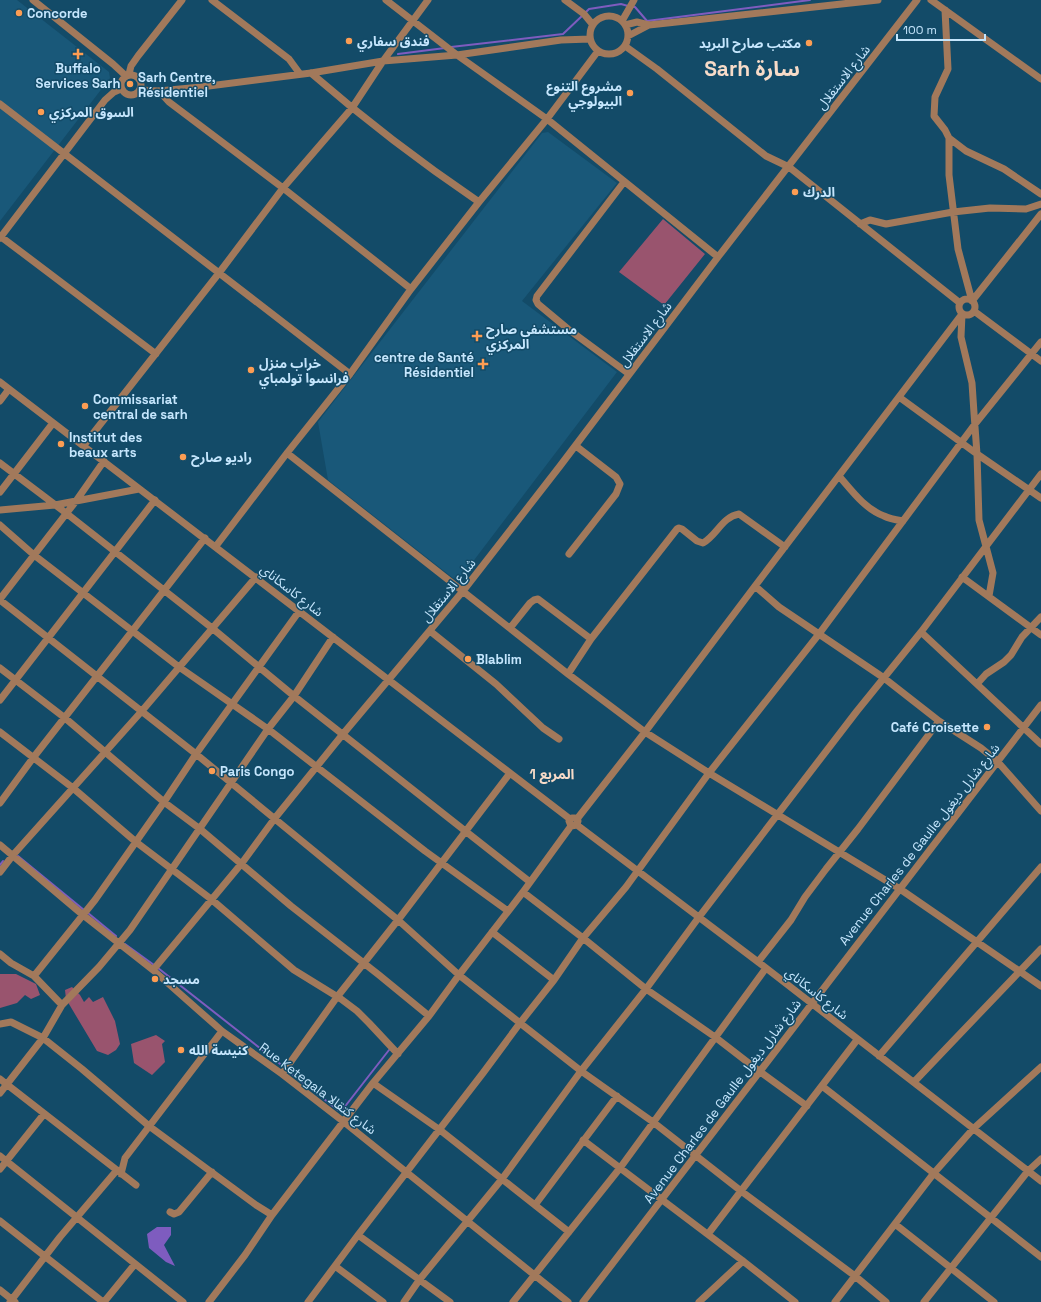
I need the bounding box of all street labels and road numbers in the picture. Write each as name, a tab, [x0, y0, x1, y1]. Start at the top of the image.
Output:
street label: شارع الاستقلال	[813, 41, 876, 114]
street label: شارع الاستقلال	[615, 298, 677, 372]
street label: شارع الاستقلال	[417, 555, 481, 627]
street label: شارع كاسكاناي	[255, 560, 327, 622]
street label: Avenue Charles de Gaulle شارع شارل ديغول	[835, 740, 1005, 950]
street label: شارع كاسكاناي	[780, 963, 852, 1025]
street label: Avenue Charles de Gaulle شارع شارل ديغول	[640, 996, 806, 1208]
street label: Rue Ketegala شارع كتقالا	[255, 1039, 380, 1140]

